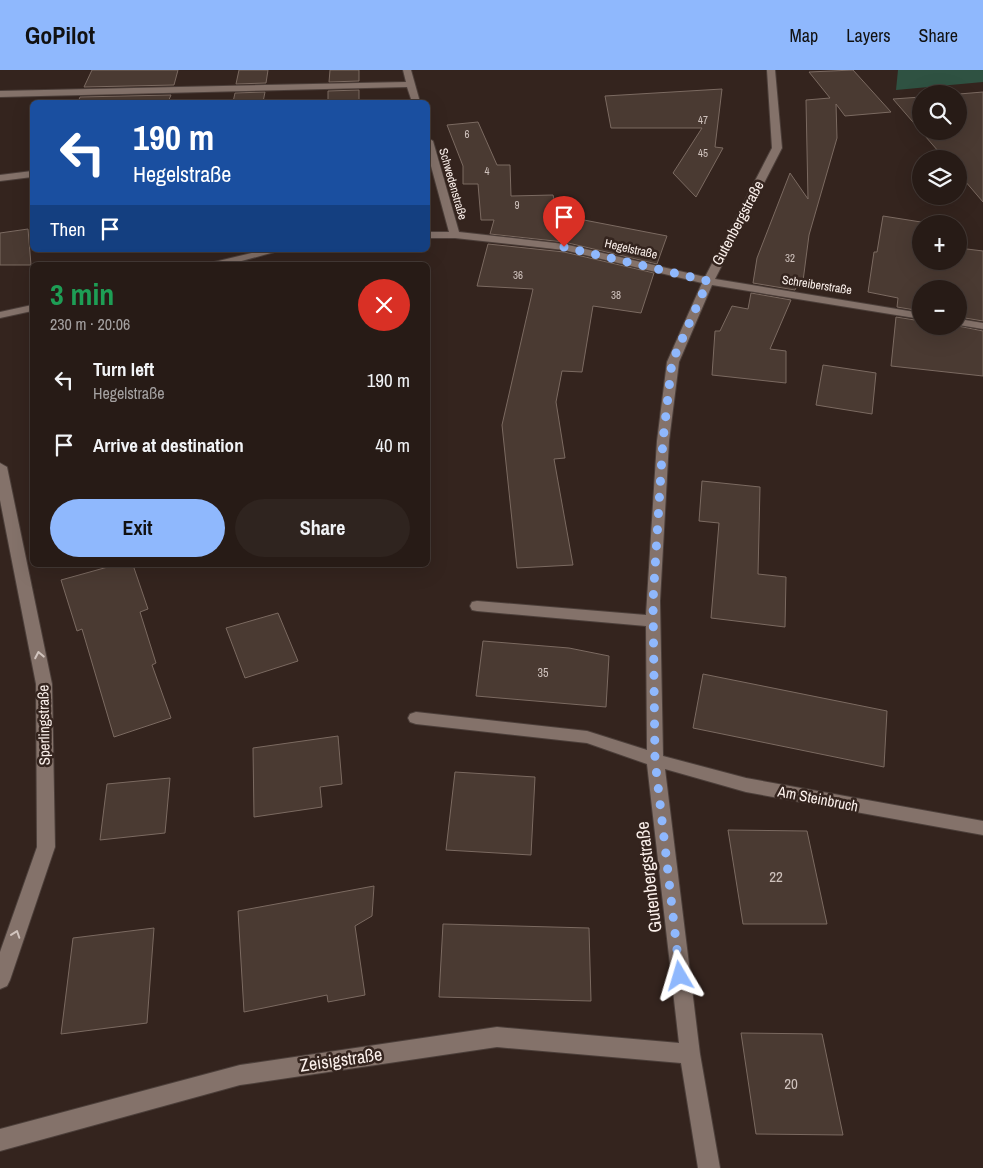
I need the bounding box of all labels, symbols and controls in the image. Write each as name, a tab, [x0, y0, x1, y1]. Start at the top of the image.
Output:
text: GoPilot	[25, 19, 95, 51]
text: Map	[790, 23, 818, 48]
text: Layers	[846, 23, 891, 48]
text: Share	[919, 23, 958, 48]
map controls	[912, 85, 967, 335]
button: search	[912, 85, 967, 140]
house number: 47	[698, 113, 708, 127]
text: 190 m	[133, 114, 214, 161]
icon: left	[50, 120, 115, 185]
house number: 6	[464, 127, 470, 141]
street label: Schwedenstraße	[435, 146, 471, 222]
house number: 45	[698, 146, 708, 160]
button: layers	[912, 150, 967, 205]
text: Hegelstraße	[133, 159, 231, 189]
house number: 4	[484, 164, 490, 178]
street label: Gutenbergstraße	[706, 177, 769, 269]
pin	[543, 196, 585, 247]
house number: 9	[514, 198, 520, 212]
icon: arrive	[550, 203, 578, 231]
icon: arrive	[96, 215, 124, 243]
button: +	[912, 215, 967, 270]
text: Then	[50, 216, 86, 242]
street label: Hegelstraße	[603, 235, 659, 263]
house number: 32	[785, 251, 795, 265]
house number: 36	[513, 268, 523, 282]
street label: Schreiberstraße	[781, 272, 853, 298]
text: 3 min	[50, 274, 114, 314]
button: close	[358, 279, 410, 331]
button: −	[912, 280, 967, 335]
house number: 38	[611, 288, 621, 302]
text: 230 m · 20:06	[50, 313, 130, 335]
text: Turn left	[93, 356, 154, 382]
icon: left	[50, 366, 78, 394]
text: 190 m	[367, 367, 410, 393]
text: Hegelstraße	[93, 382, 164, 404]
icon: arrive	[50, 431, 78, 459]
text: Arrive at destination	[93, 432, 244, 458]
text: 40 m	[375, 432, 410, 458]
button: Exit	[50, 499, 225, 557]
button: Share	[235, 499, 410, 557]
one-way arrow	[34, 650, 44, 659]
house number: 35	[538, 665, 549, 681]
street label: Sperlingstraße	[32, 684, 55, 766]
street label: Am Steinbruch	[775, 780, 860, 817]
street label: Gutenbergstraße	[629, 820, 668, 934]
house number: 22	[769, 866, 783, 887]
one-way arrow	[10, 930, 20, 939]
position arrow	[653, 949, 705, 1001]
street label: Zeisigstraße	[298, 1041, 384, 1078]
house number: 20	[784, 1073, 798, 1094]

